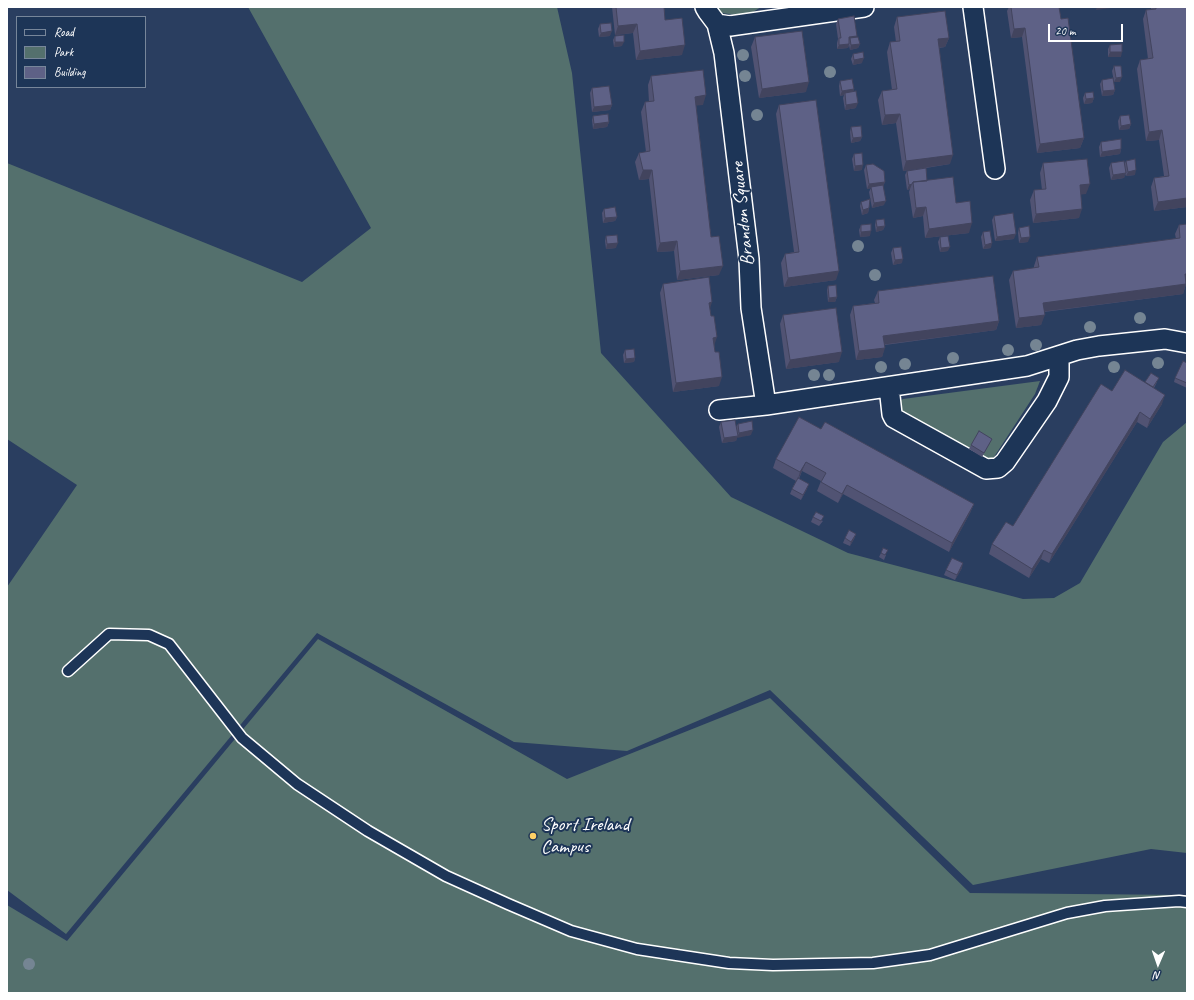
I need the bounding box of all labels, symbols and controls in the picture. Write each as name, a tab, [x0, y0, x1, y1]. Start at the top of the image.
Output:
legend	[16, 16, 146, 88]
scale bar	[1050, 16, 1125, 42]
text: 20 m	[1055, 23, 1075, 39]
text: Road	[54, 24, 74, 40]
text: Park	[54, 44, 73, 60]
text: Building	[54, 64, 86, 80]
street label: Brandon Square	[726, 161, 760, 267]
place label: Sport Ireland Campus	[541, 814, 629, 858]
marker: Sport Ireland Campus	[528, 831, 538, 841]
north arrow	[1138, 944, 1178, 984]
text: N	[1154, 969, 1161, 983]

